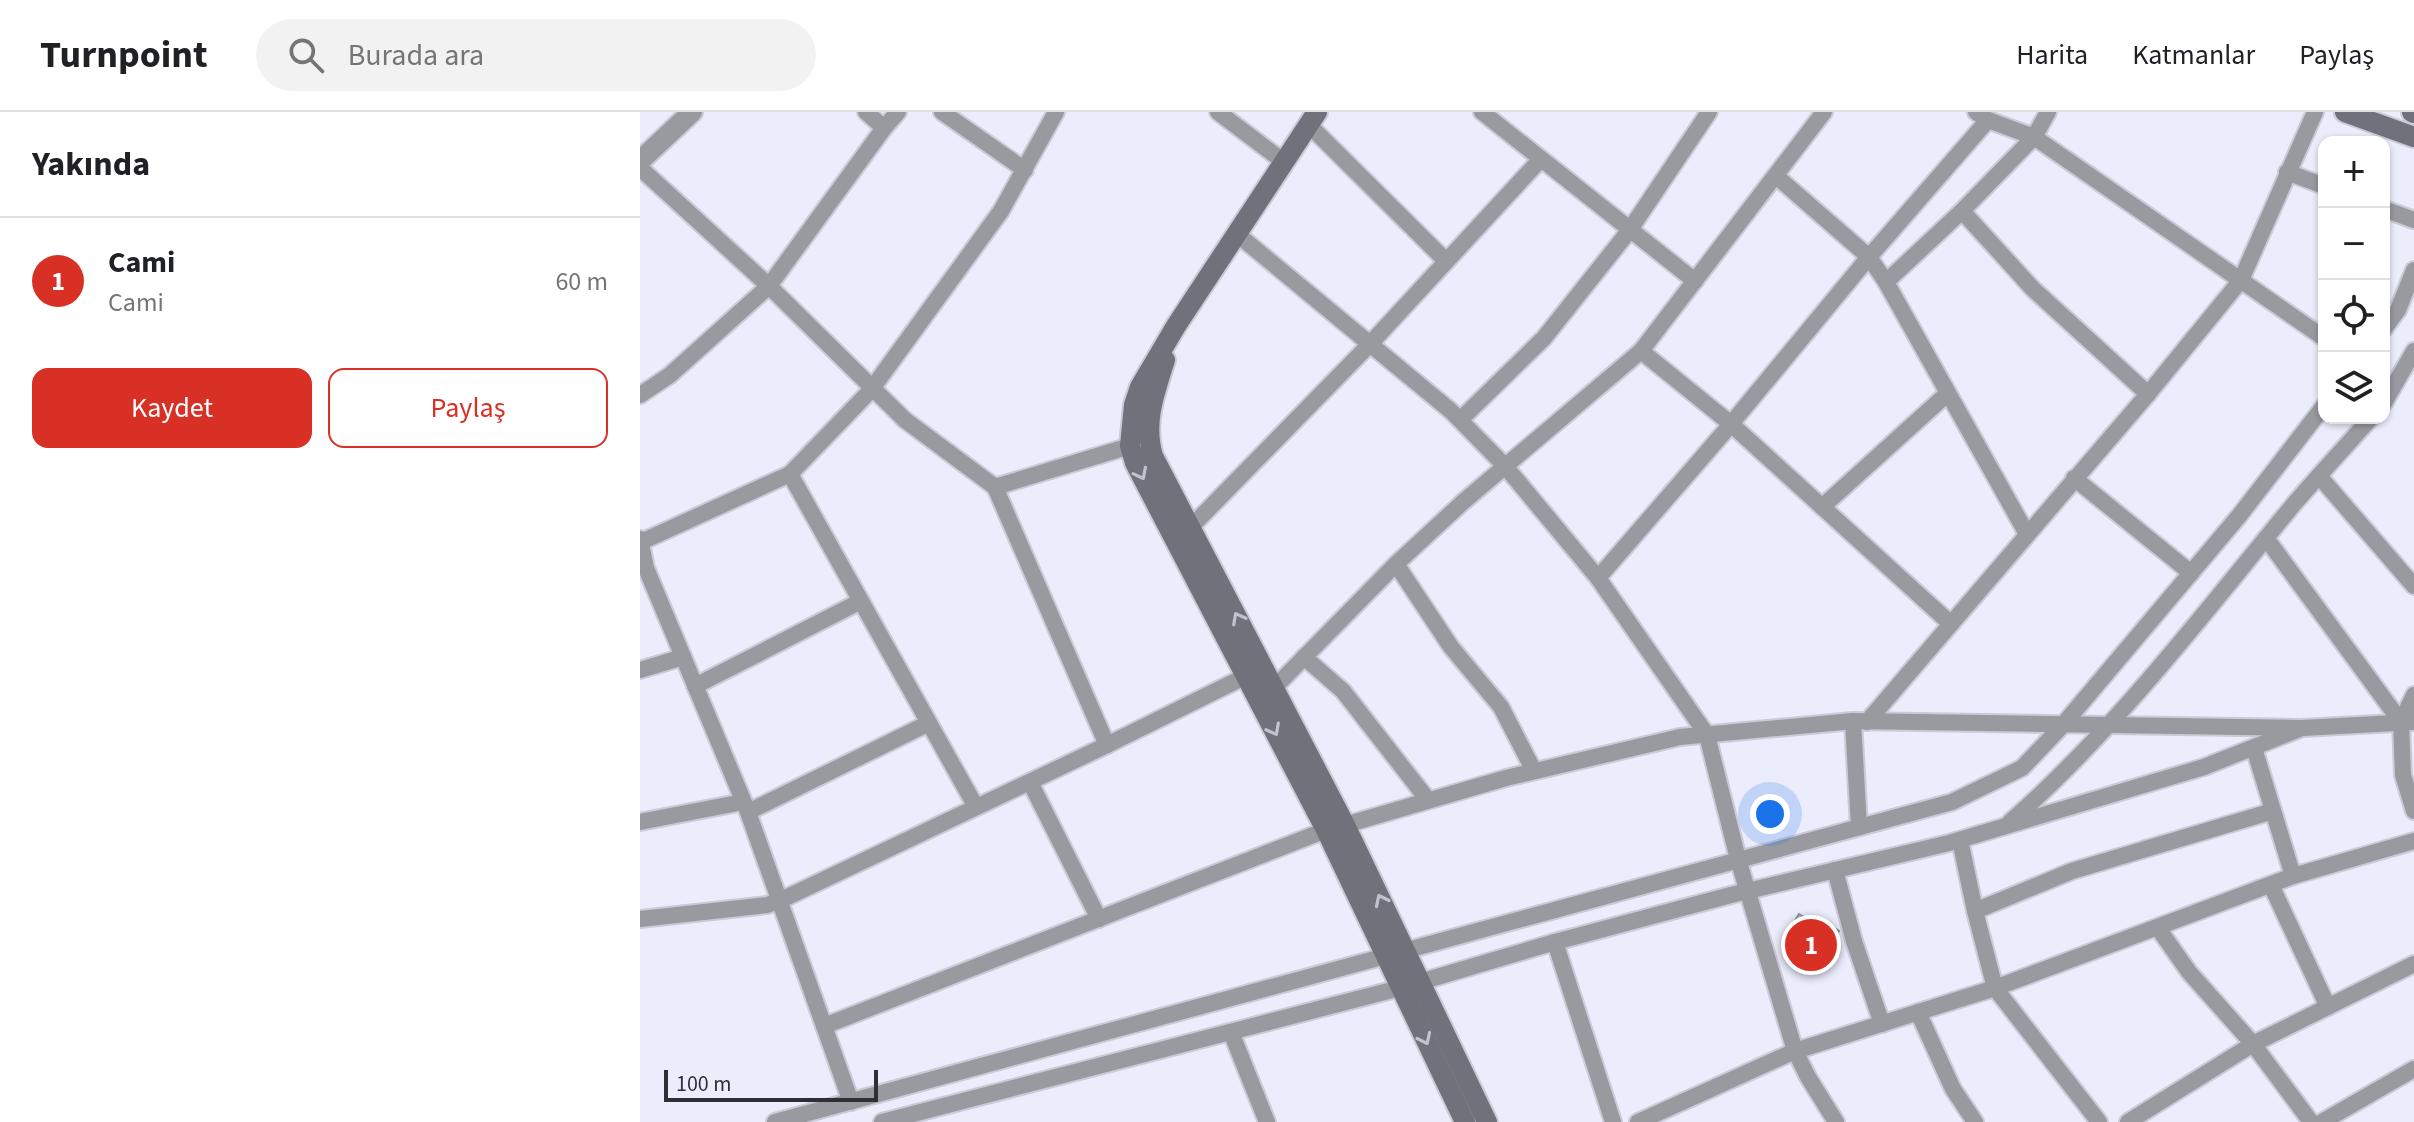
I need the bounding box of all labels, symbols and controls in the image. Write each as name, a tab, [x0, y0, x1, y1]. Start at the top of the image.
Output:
search box	[256, 19, 816, 91]
text: Turnpoint	[40, 28, 208, 82]
icon: search	[284, 33, 328, 77]
text: Burada ara	[348, 34, 484, 77]
text: Harita	[2016, 35, 2088, 75]
text: Katmanlar	[2132, 35, 2255, 75]
text: Paylaş	[2299, 35, 2374, 75]
map controls	[2318, 136, 2390, 424]
button: +	[2318, 136, 2390, 208]
text: Yakında	[32, 140, 150, 189]
button: −	[2318, 208, 2390, 280]
text: Cami	[108, 241, 175, 284]
text: 1	[51, 263, 65, 300]
text: 60 m	[555, 263, 608, 300]
button: locate	[2318, 280, 2390, 352]
text: Cami	[108, 284, 164, 321]
button: layers	[2318, 352, 2390, 424]
button: Kaydet	[32, 368, 312, 448]
button: Paylaş	[328, 368, 608, 448]
one-way arrow	[1131, 466, 1146, 481]
one-way arrow	[1233, 612, 1248, 627]
one-way arrow	[1264, 721, 1280, 736]
your location	[1750, 794, 1790, 834]
one-way arrow	[1376, 894, 1391, 909]
pin: 1	[1785, 915, 1837, 975]
one-way arrow	[1415, 1030, 1430, 1045]
scale bar	[664, 1066, 878, 1102]
text: 100 m	[676, 1068, 731, 1100]

